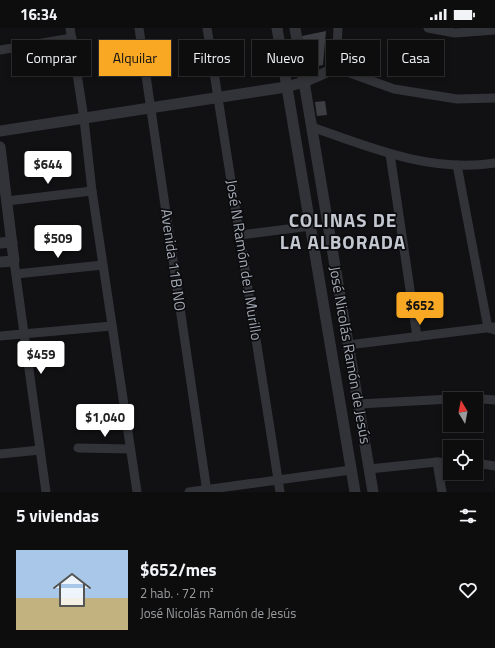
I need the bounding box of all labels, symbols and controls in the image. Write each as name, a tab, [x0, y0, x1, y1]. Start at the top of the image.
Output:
text: 16:34	[20, 3, 57, 26]
chip: Comprar	[12, 40, 91, 76]
chip: Alquilar	[99, 40, 171, 76]
chip: Filtros	[179, 40, 244, 76]
chip: Nuevo	[252, 40, 318, 76]
chip: Piso	[326, 40, 380, 76]
chip: Casa	[388, 40, 444, 76]
pin: $644	[24, 151, 72, 185]
text: $644	[33, 154, 63, 174]
street label: José N Ramón de J Murillo	[220, 178, 269, 342]
district label: COLINAS DE LA ALBORADA	[280, 205, 406, 256]
street label: Avenida 11B NO	[155, 207, 192, 313]
pin: $509	[34, 225, 82, 259]
text: $509	[43, 228, 73, 248]
street label: José Nicolás Ramón de Jesús	[324, 264, 377, 446]
pin: $652	[396, 292, 444, 326]
text: $652	[405, 295, 435, 315]
pin: $459	[17, 341, 65, 375]
text: $459	[26, 344, 56, 364]
north arrow	[443, 392, 483, 432]
map controls	[443, 392, 483, 480]
pin: $1,040	[72, 404, 138, 438]
text: $1,040	[85, 407, 125, 427]
button: locate	[443, 440, 483, 480]
text: 5 viviendas	[16, 503, 99, 529]
icon: filters	[457, 505, 479, 527]
text: $652/mes	[140, 557, 217, 583]
icon: home	[48, 566, 96, 614]
icon: heart	[457, 579, 479, 601]
text: 2 hab. · 72 m²	[140, 583, 214, 603]
text: José Nicolás Ramón de Jesús	[140, 603, 296, 623]

